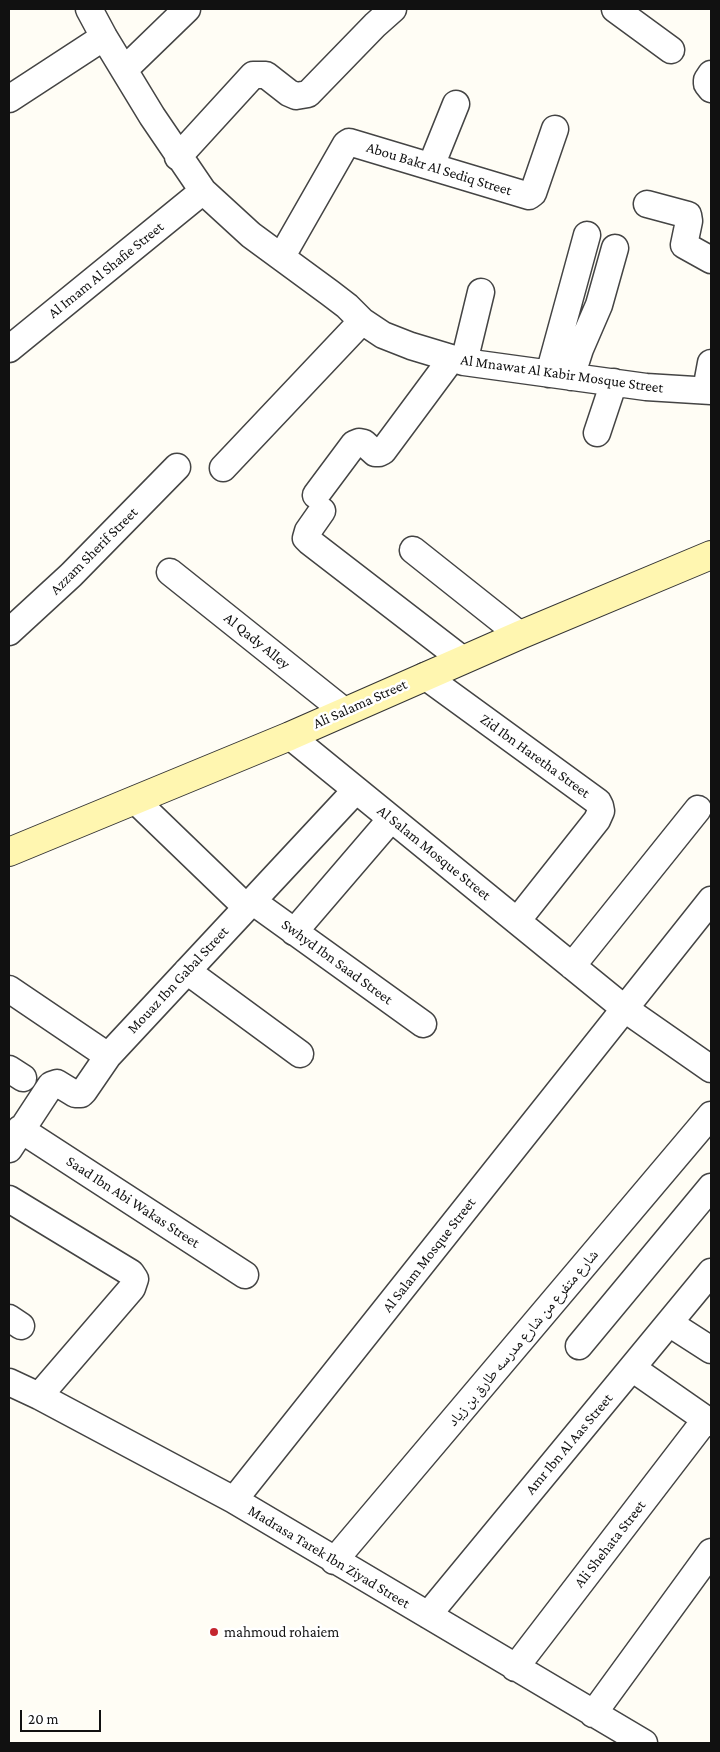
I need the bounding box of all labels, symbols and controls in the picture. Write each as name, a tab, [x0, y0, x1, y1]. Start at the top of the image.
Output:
street label: Abou Bakr Al Sediq Street	[364, 138, 514, 200]
street label: Al Imam Al Shafie Street	[45, 218, 167, 322]
street label: Al Mnawat Al Kabir Mosque Street	[459, 351, 665, 397]
street label: Azzam Sherif Street	[46, 503, 142, 599]
street label: Al Qady Alley	[220, 609, 294, 673]
street label: Ali Salama Street	[310, 675, 410, 733]
street label: Zid Ibn Haretha Street	[476, 710, 594, 802]
street label: Al Salam Mosque Street	[374, 802, 494, 904]
street label: Swhyd Ibn Saad Street	[278, 916, 396, 1008]
street label: Mouaz Ibn Gabal Street	[124, 923, 232, 1037]
street label: Saad Ibn Abi Wakas Street	[63, 1152, 203, 1252]
street label: Al Salam Mosque Street	[379, 1194, 479, 1316]
street label: شارع متفرع من شارع مدرسه طارق بن زياد	[444, 1246, 602, 1430]
street label: Amr Ibn Al Aas Street	[521, 1390, 617, 1498]
street label: Ali Shehata Street	[570, 1497, 650, 1591]
street label: Madrasa Tarek Ibn Ziyad Street	[245, 1502, 413, 1612]
place label: mahmoud rohaiem	[224, 1623, 339, 1641]
marker: mahmoud rohaiem	[208, 1626, 220, 1638]
scale bar	[22, 1700, 104, 1732]
text: 20 m	[28, 1711, 59, 1727]

